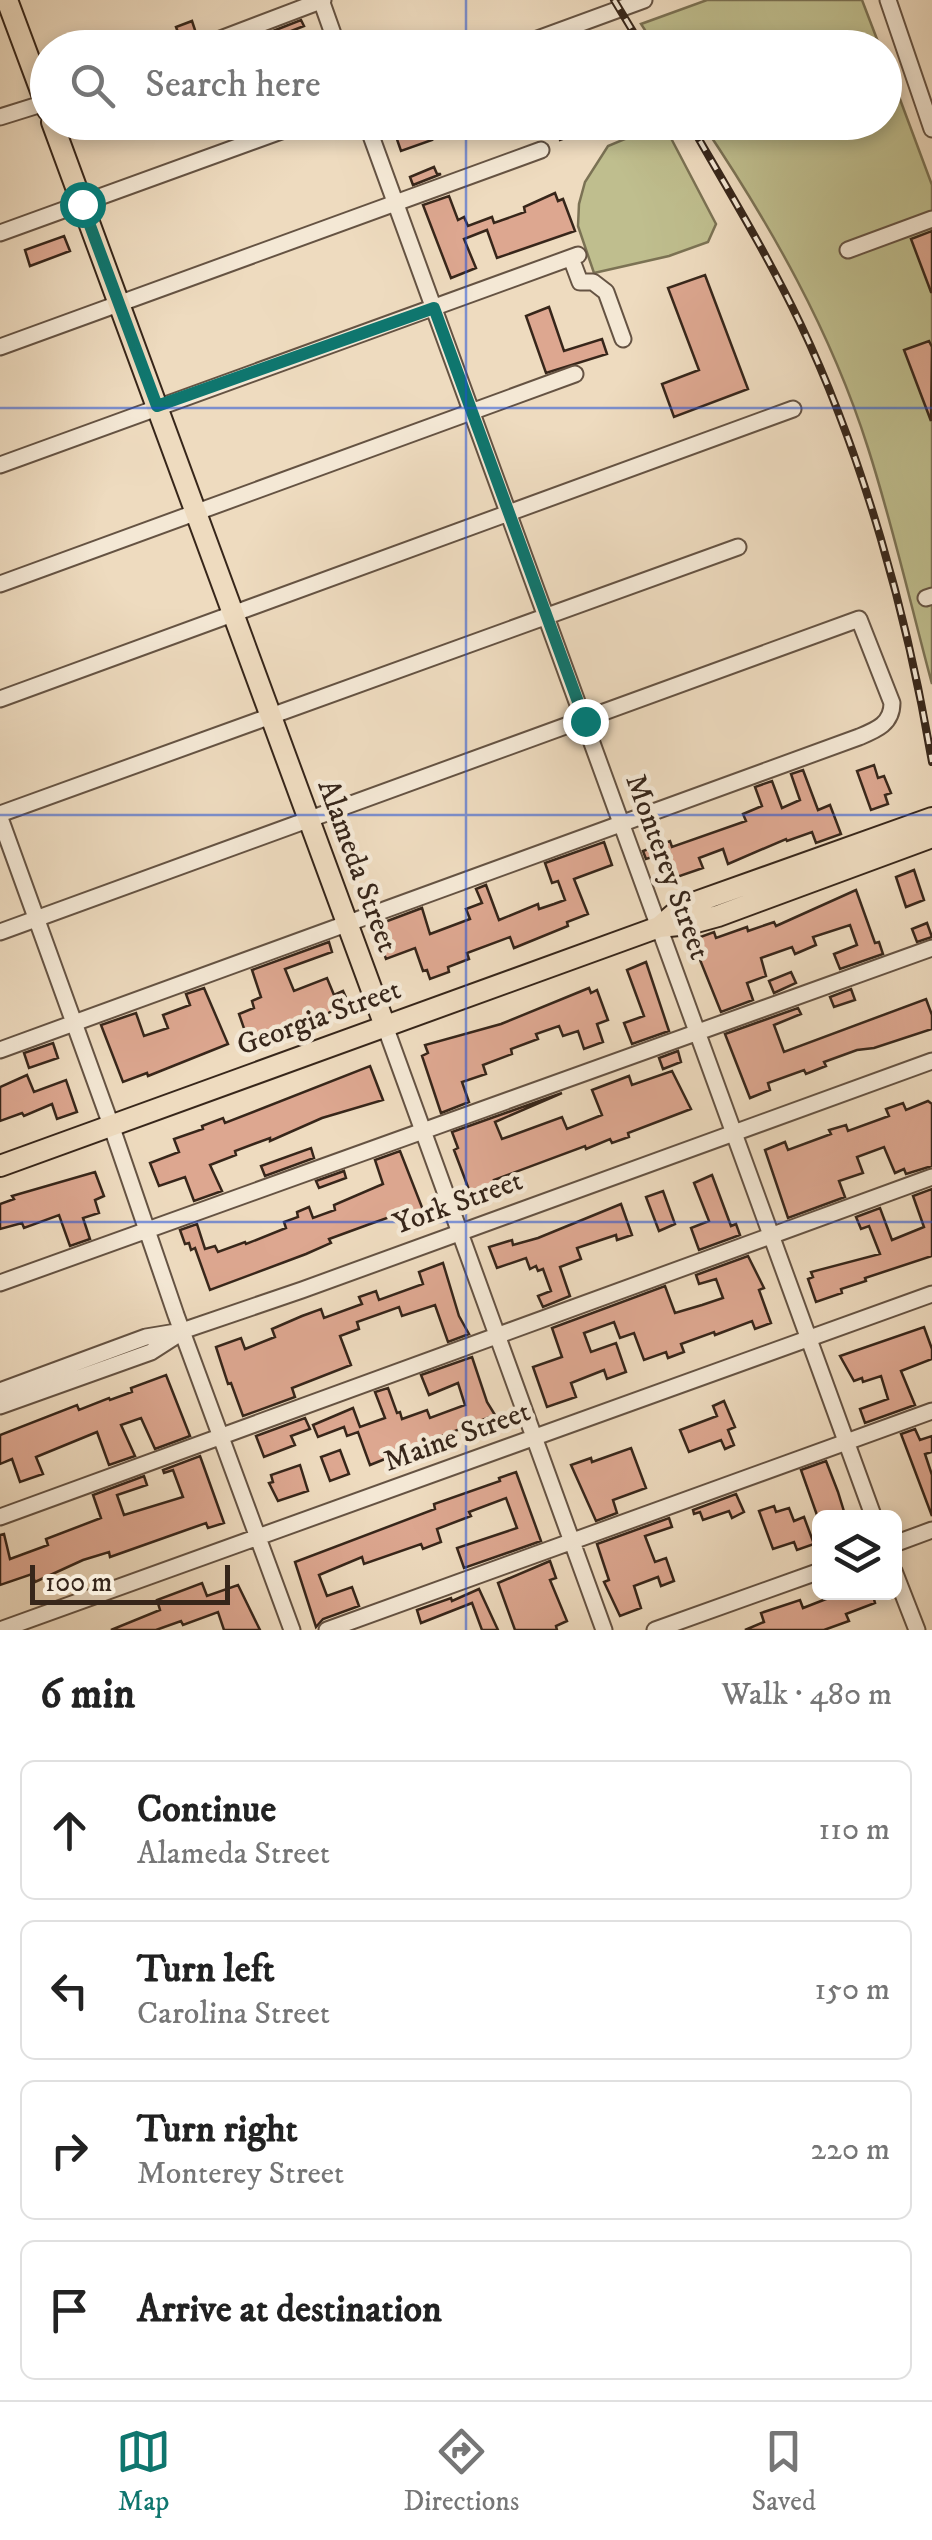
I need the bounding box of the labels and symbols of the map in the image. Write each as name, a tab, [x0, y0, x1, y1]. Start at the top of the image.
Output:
route start	[60, 182, 106, 228]
route end	[563, 699, 609, 745]
street label: Monterey Street	[616, 769, 718, 965]
street label: Alameda Street	[309, 775, 405, 957]
street label: Georgia Street	[232, 971, 406, 1065]
street label: York Street	[388, 1163, 528, 1243]
street label: Maine Street	[379, 1393, 535, 1481]
scale bar	[30, 1560, 230, 1604]

